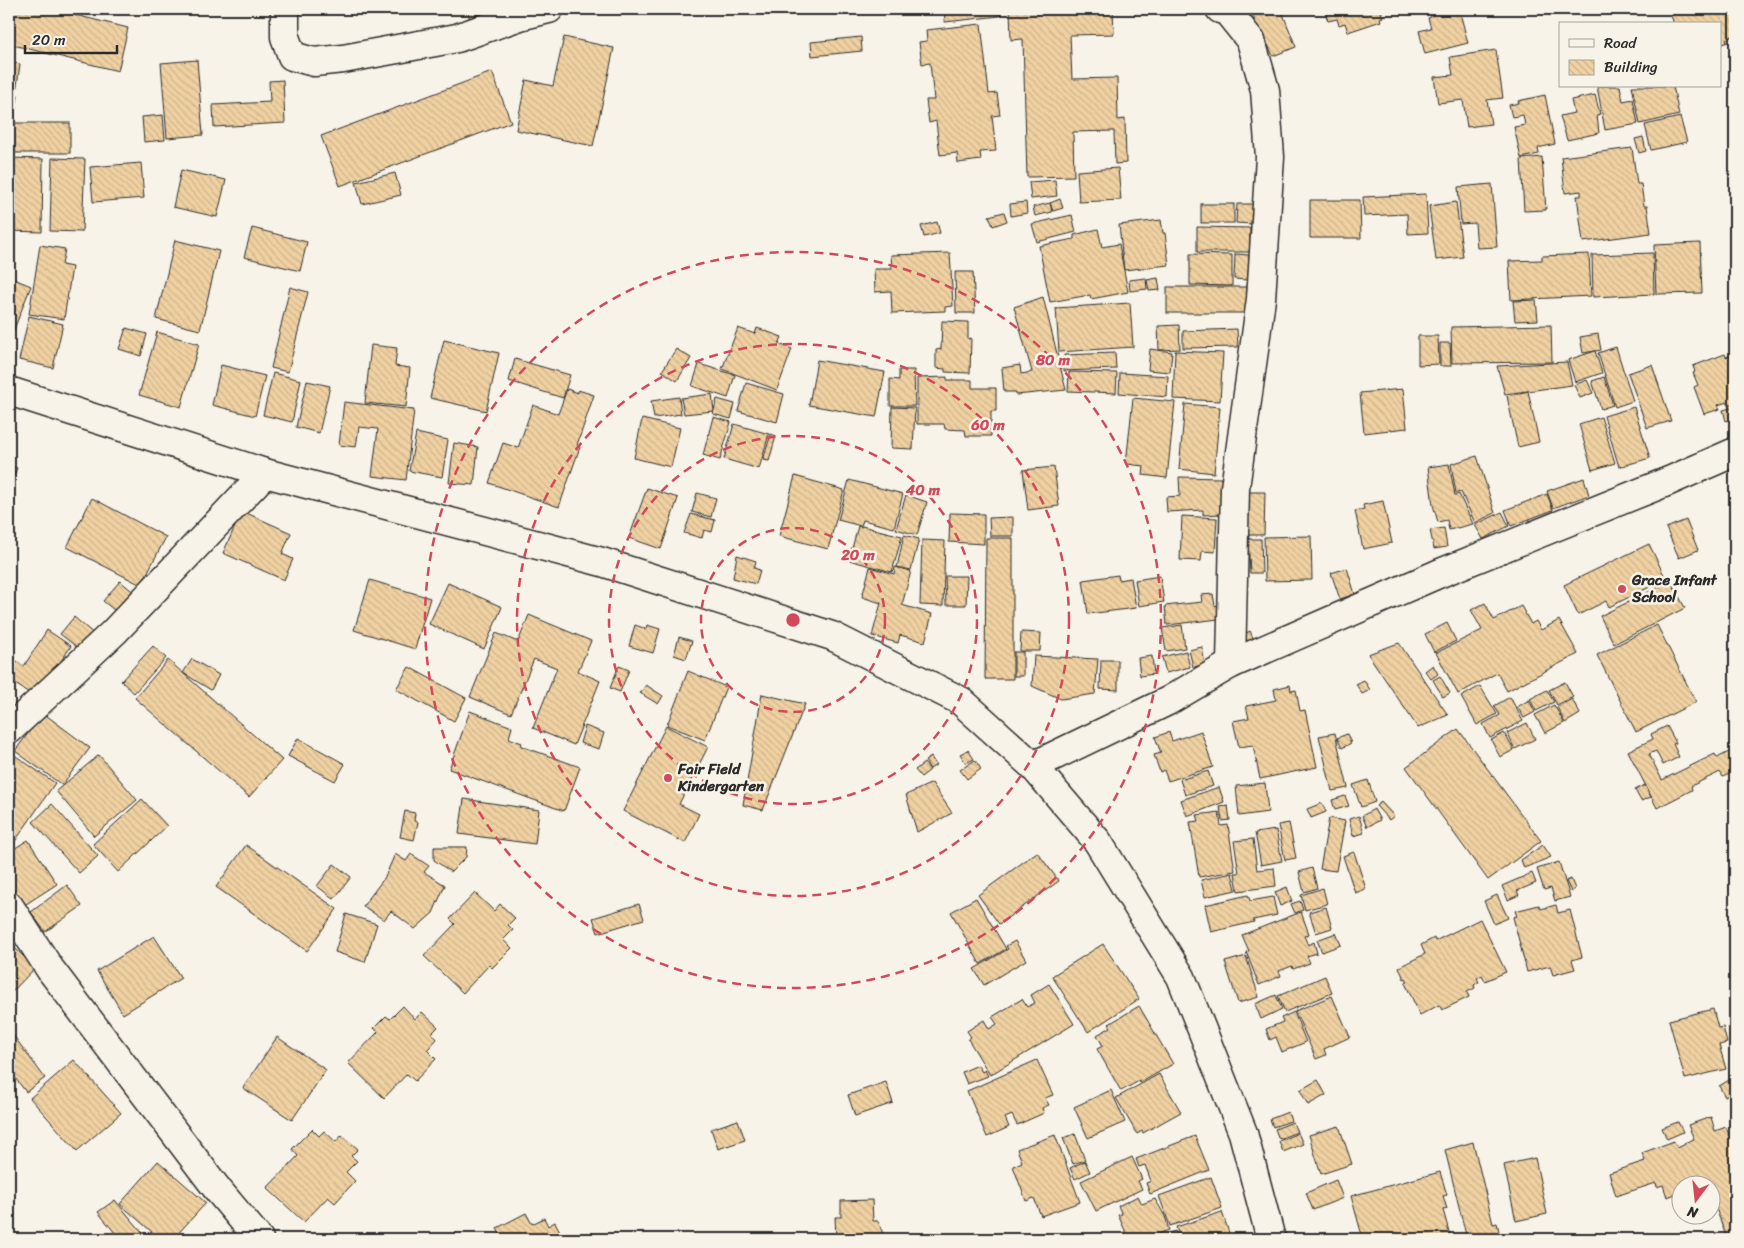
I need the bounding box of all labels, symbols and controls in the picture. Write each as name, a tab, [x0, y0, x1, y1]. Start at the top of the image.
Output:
scale bar	[25, 22, 118, 54]
legend	[1559, 22, 1722, 88]
text: 20 m	[32, 27, 66, 53]
text: Road	[1604, 30, 1637, 56]
text: Building	[1604, 54, 1658, 80]
text: 80 m	[1035, 347, 1070, 373]
text: 60 m	[970, 412, 1005, 438]
text: 40 m	[905, 477, 941, 503]
text: 20 m	[840, 542, 875, 568]
place label: Grace Infant School	[1631, 567, 1717, 610]
marker: Grace Infant School	[1616, 583, 1628, 595]
centre of rings	[784, 611, 802, 629]
place label: Fair Field Kindergarten	[677, 756, 765, 799]
marker: Fair Field Kindergarten	[662, 772, 674, 784]
north arrow	[1672, 1176, 1722, 1226]
text: N	[1685, 1199, 1702, 1226]

